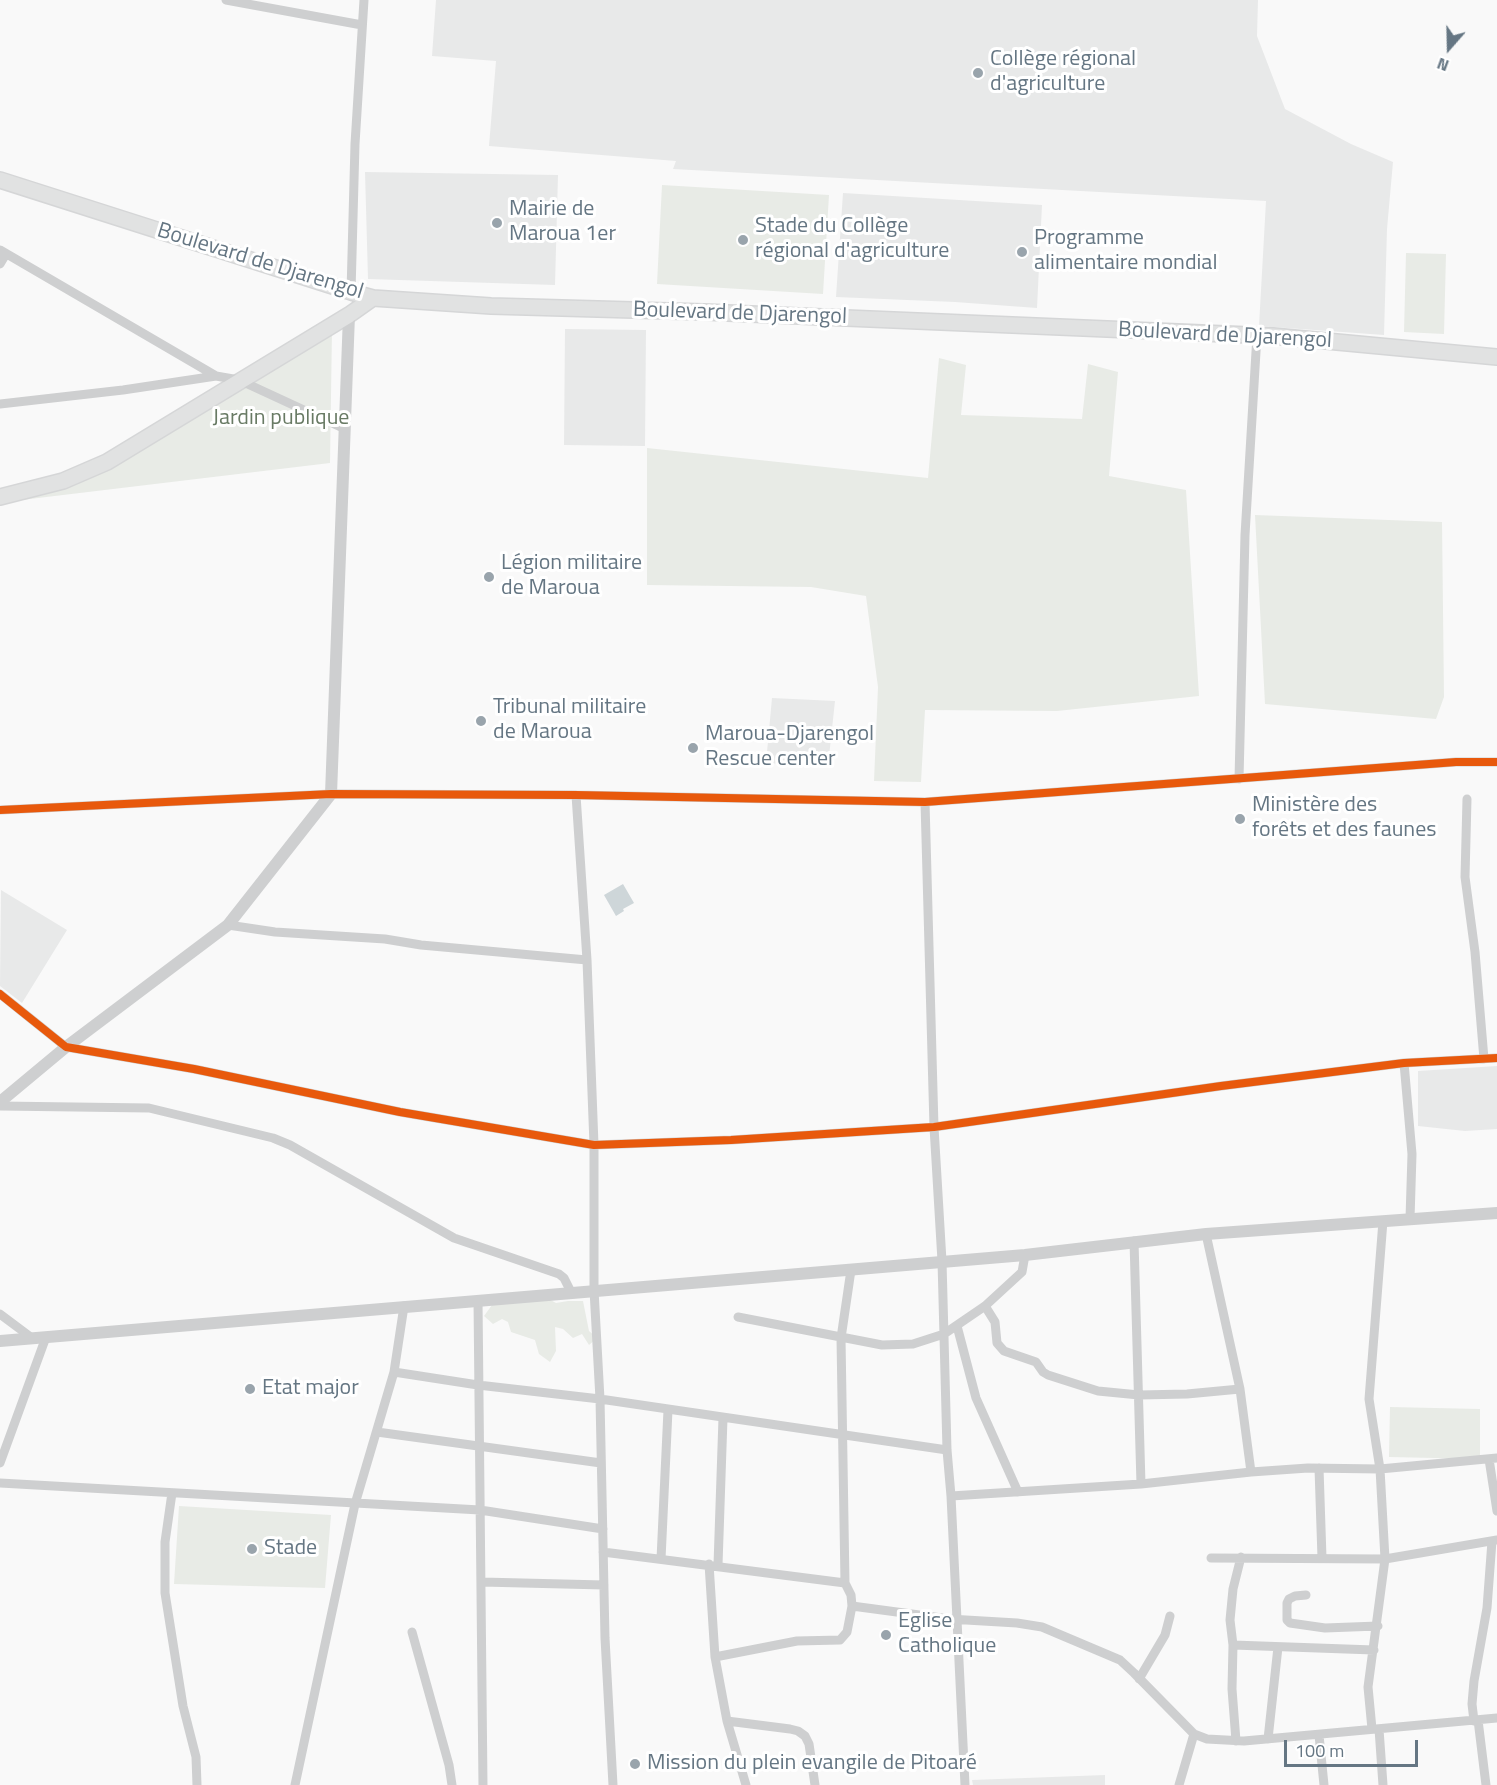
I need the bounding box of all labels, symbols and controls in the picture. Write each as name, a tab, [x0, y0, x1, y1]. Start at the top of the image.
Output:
north arrow	[1419, 18, 1479, 78]
place label: Collège régional d'agriculture	[990, 47, 1136, 98]
text: N	[1434, 52, 1452, 78]
marker: Collège régional d'agriculture	[971, 66, 985, 80]
place label: Mairie de Maroua 1er	[509, 197, 616, 248]
place label: Stade du Collège régional d'agriculture	[755, 214, 949, 266]
marker: Mairie de Maroua 1er	[490, 216, 504, 230]
street label: Boulevard de Djarengol	[154, 218, 366, 306]
place label: Programme alimentaire mondial	[1034, 226, 1217, 278]
marker: Stade du Collège régional d'agriculture	[736, 233, 750, 247]
marker: Programme alimentaire mondial	[1015, 245, 1029, 259]
street label: Boulevard de Djarengol	[633, 297, 847, 331]
street label: Boulevard de Djarengol	[1117, 317, 1333, 355]
park label: Jardin publique	[213, 406, 349, 432]
place label: Légion militaire de Maroua	[501, 551, 642, 602]
marker: Légion militaire de Maroua	[482, 570, 496, 584]
place label: Tribunal militaire de Maroua	[493, 695, 646, 746]
marker: Tribunal militaire de Maroua	[474, 714, 488, 728]
place label: Maroua-Djarengol Rescue center	[705, 722, 874, 774]
marker: Maroua-Djarengol Rescue center	[686, 741, 700, 755]
place label: Ministère des forêts et des faunes	[1252, 793, 1436, 844]
marker: Ministère des forêts et des faunes	[1233, 812, 1247, 826]
place label: Etat major	[262, 1376, 359, 1402]
marker: Etat major	[243, 1382, 257, 1396]
place label: Stade	[264, 1536, 317, 1562]
marker: Stade	[245, 1542, 259, 1556]
place label: Eglise Catholique	[898, 1609, 996, 1660]
marker: Eglise Catholique	[879, 1628, 893, 1642]
scale bar	[1287, 1728, 1420, 1766]
text: 100 m	[1295, 1737, 1344, 1764]
place label: Mission du plein evangile de Pitoaré	[647, 1751, 977, 1777]
marker: Mission du plein evangile de Pitoaré	[628, 1757, 642, 1771]

